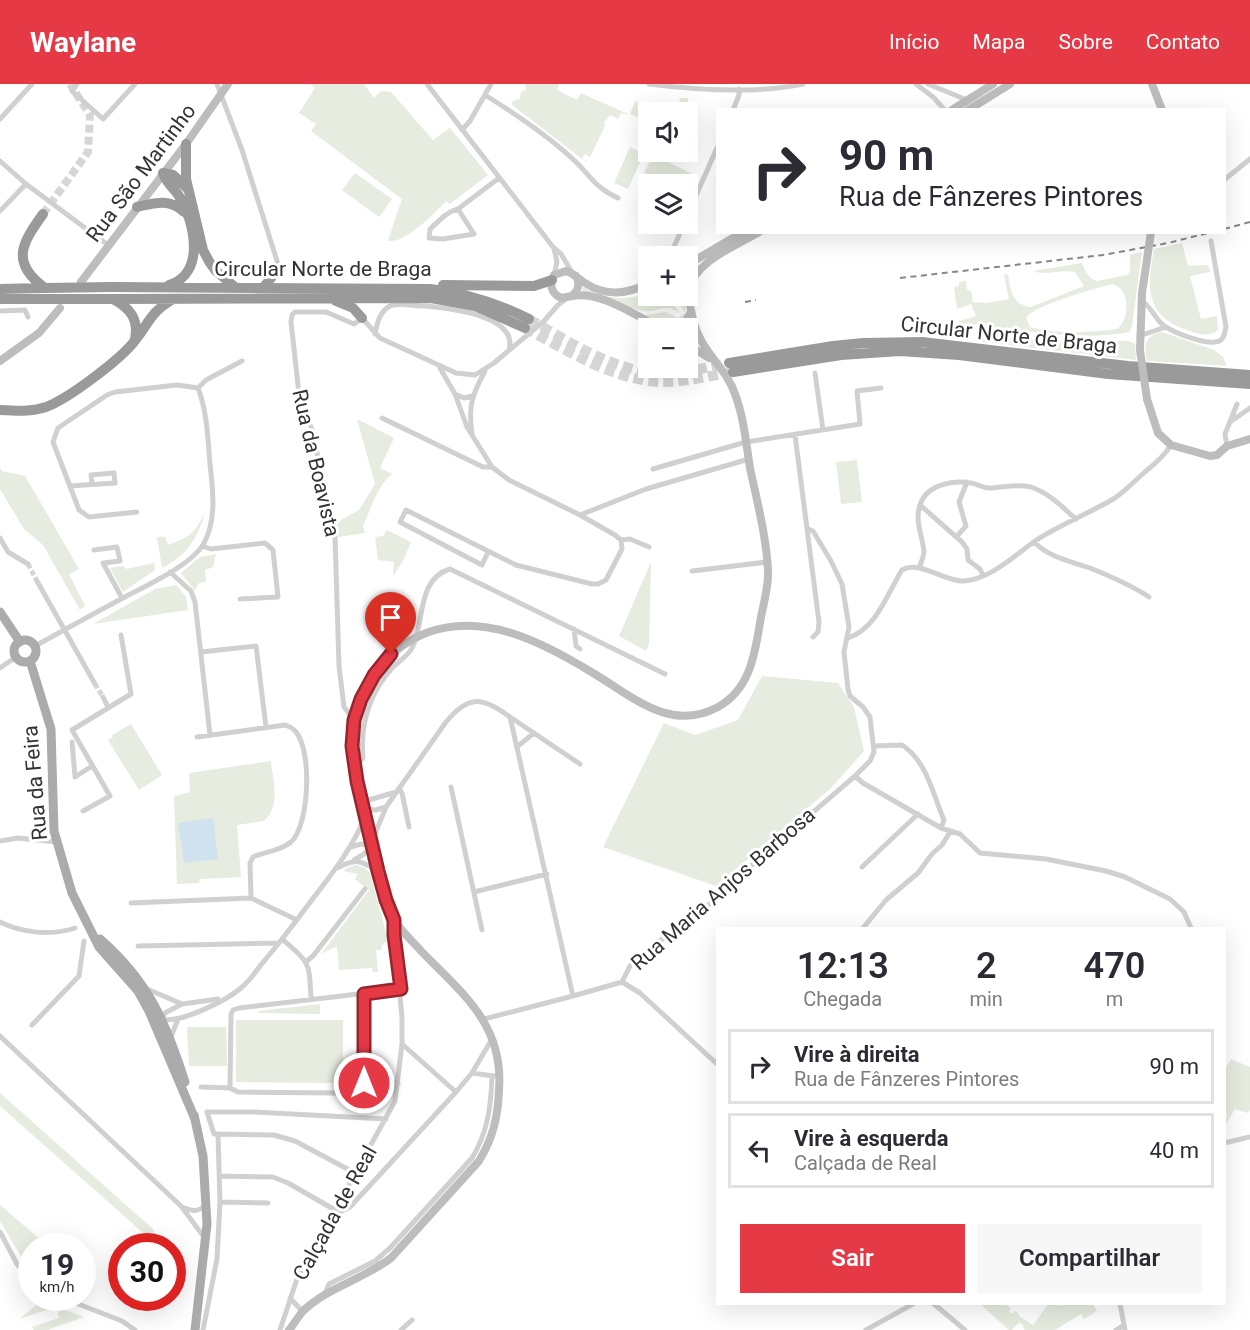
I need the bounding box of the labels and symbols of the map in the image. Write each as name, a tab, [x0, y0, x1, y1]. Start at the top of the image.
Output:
street label: Rua São Martinho	[81, 99, 201, 247]
street label: Circular Norte de Braga	[214, 257, 432, 281]
street label: Circular Norte de Braga	[900, 312, 1118, 358]
street label: Rua da Boavista	[287, 387, 345, 539]
pin	[365, 592, 416, 654]
street label: Rua da Feira	[18, 724, 52, 842]
street label: Rua Maria Anjos Barbosa	[626, 803, 820, 975]
position arrow	[332, 1051, 396, 1115]
street label: Calçada de Real	[288, 1142, 382, 1284]
speed limit sign: 30	[108, 1233, 186, 1311]

